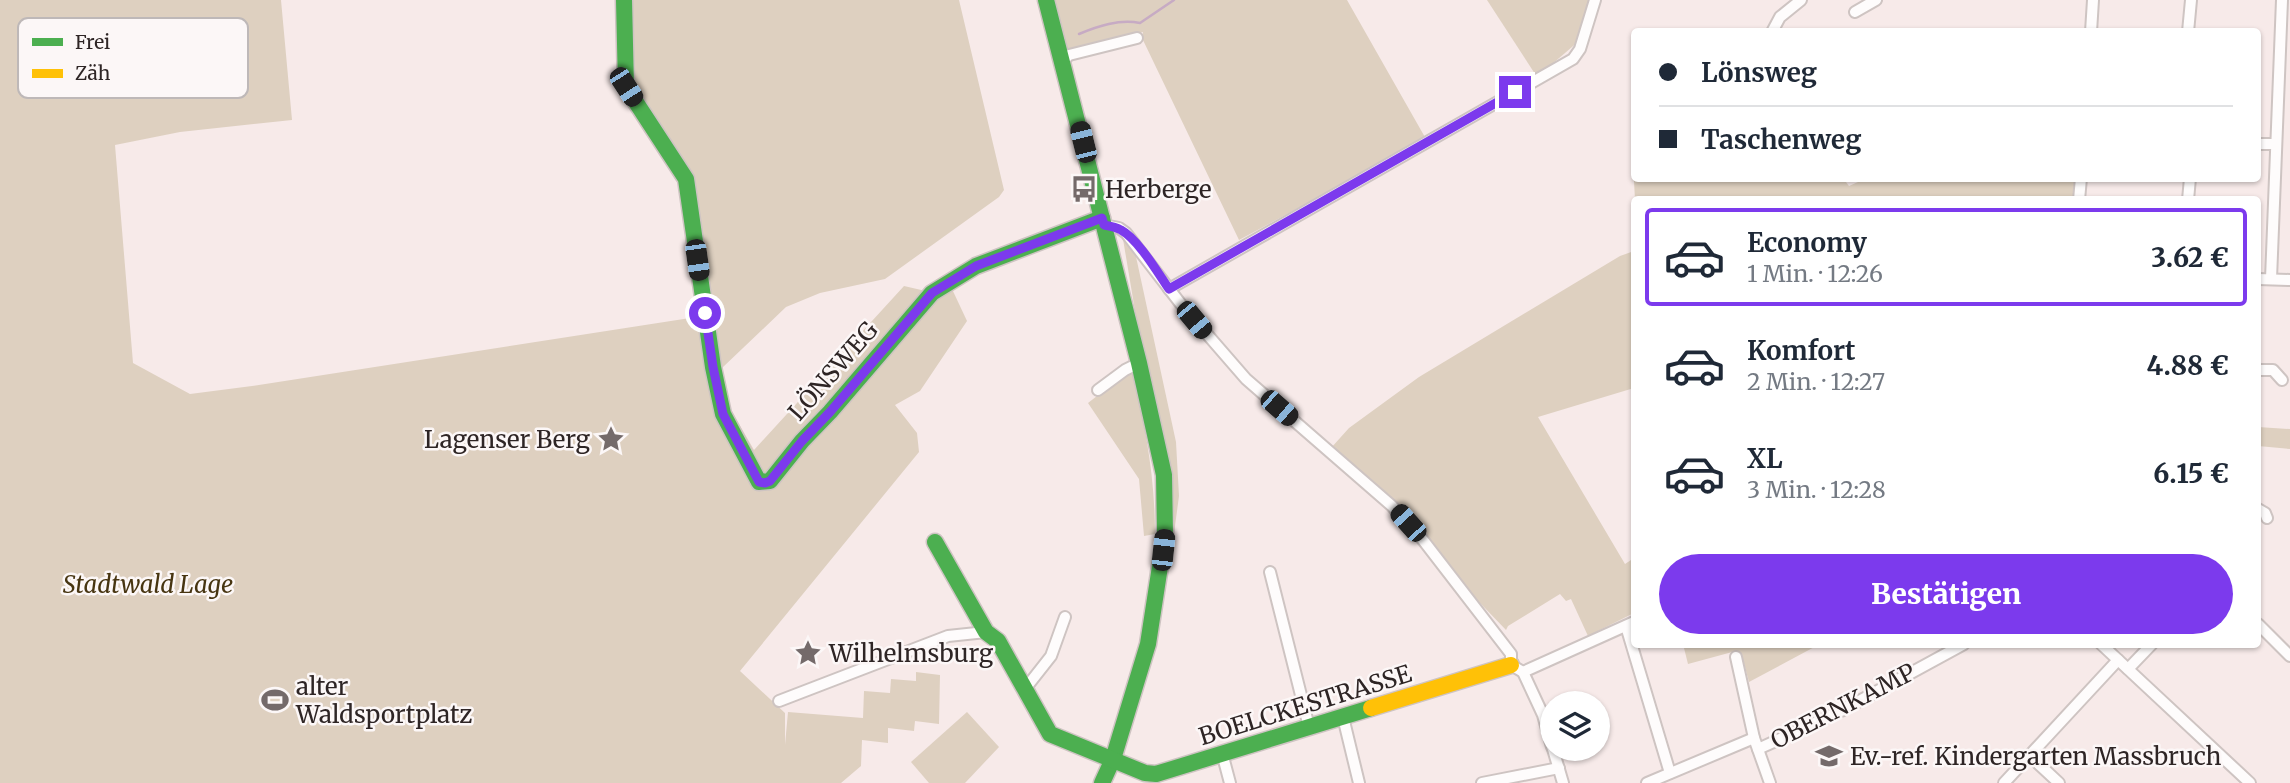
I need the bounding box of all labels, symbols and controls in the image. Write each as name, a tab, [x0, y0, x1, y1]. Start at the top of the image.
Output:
legend	[18, 18, 248, 98]
text: Frei	[75, 30, 110, 54]
text: Lönsweg	[1701, 56, 1817, 89]
text: Zäh	[75, 61, 111, 85]
car	[606, 64, 647, 110]
route end	[1499, 76, 1531, 108]
car	[1068, 119, 1099, 165]
text: Taschenweg	[1701, 123, 1861, 156]
bus stop icon: Herberge	[1069, 174, 1099, 204]
place label: Herberge	[1105, 174, 1212, 205]
icon: car	[1663, 226, 1726, 289]
text: Economy	[1747, 226, 1867, 259]
car	[684, 238, 711, 282]
text: 3.62 €	[2151, 241, 2229, 274]
text: 1 Min. · 12:26	[1747, 259, 1883, 288]
route start	[689, 297, 721, 329]
car	[1173, 297, 1216, 343]
street label: LÖNSWEG	[782, 315, 885, 427]
icon: car	[1663, 334, 1726, 397]
text: Komfort	[1747, 334, 1856, 367]
text: 4.88 €	[2147, 349, 2229, 382]
text: 2 Min. · 12:27	[1747, 367, 1885, 396]
car	[1257, 386, 1302, 430]
place label: Lagenser Berg	[424, 424, 590, 455]
place icon: Lagenser Berg	[596, 424, 626, 454]
icon: car	[1663, 442, 1726, 505]
text: XL	[1747, 442, 1783, 475]
text: 6.15 €	[2153, 457, 2229, 490]
text: 3 Min. · 12:28	[1747, 475, 1886, 504]
car	[1387, 500, 1430, 546]
car	[1151, 528, 1176, 572]
button: Bestätigen	[1659, 554, 2233, 634]
park label: Stadtwald Lage	[63, 569, 233, 600]
place icon: Wilhelmsburg	[793, 638, 823, 668]
place label: Wilhelmsburg	[828, 638, 994, 669]
street label: OBERNKAMP	[1765, 656, 1921, 756]
street label: BOELCKESTRASSE	[1195, 658, 1416, 752]
place label: alter Waldsportplatz	[295, 671, 472, 730]
sports icon: alter Waldsportplatz	[260, 685, 290, 715]
map controls	[1540, 691, 1610, 761]
button: layers	[1540, 691, 1610, 761]
school or university icon: Ev.-ref. Kindergarten Massbruch	[1814, 741, 1844, 771]
place label: Ev.-ref. Kindergarten Massbruch	[1850, 741, 2222, 772]

